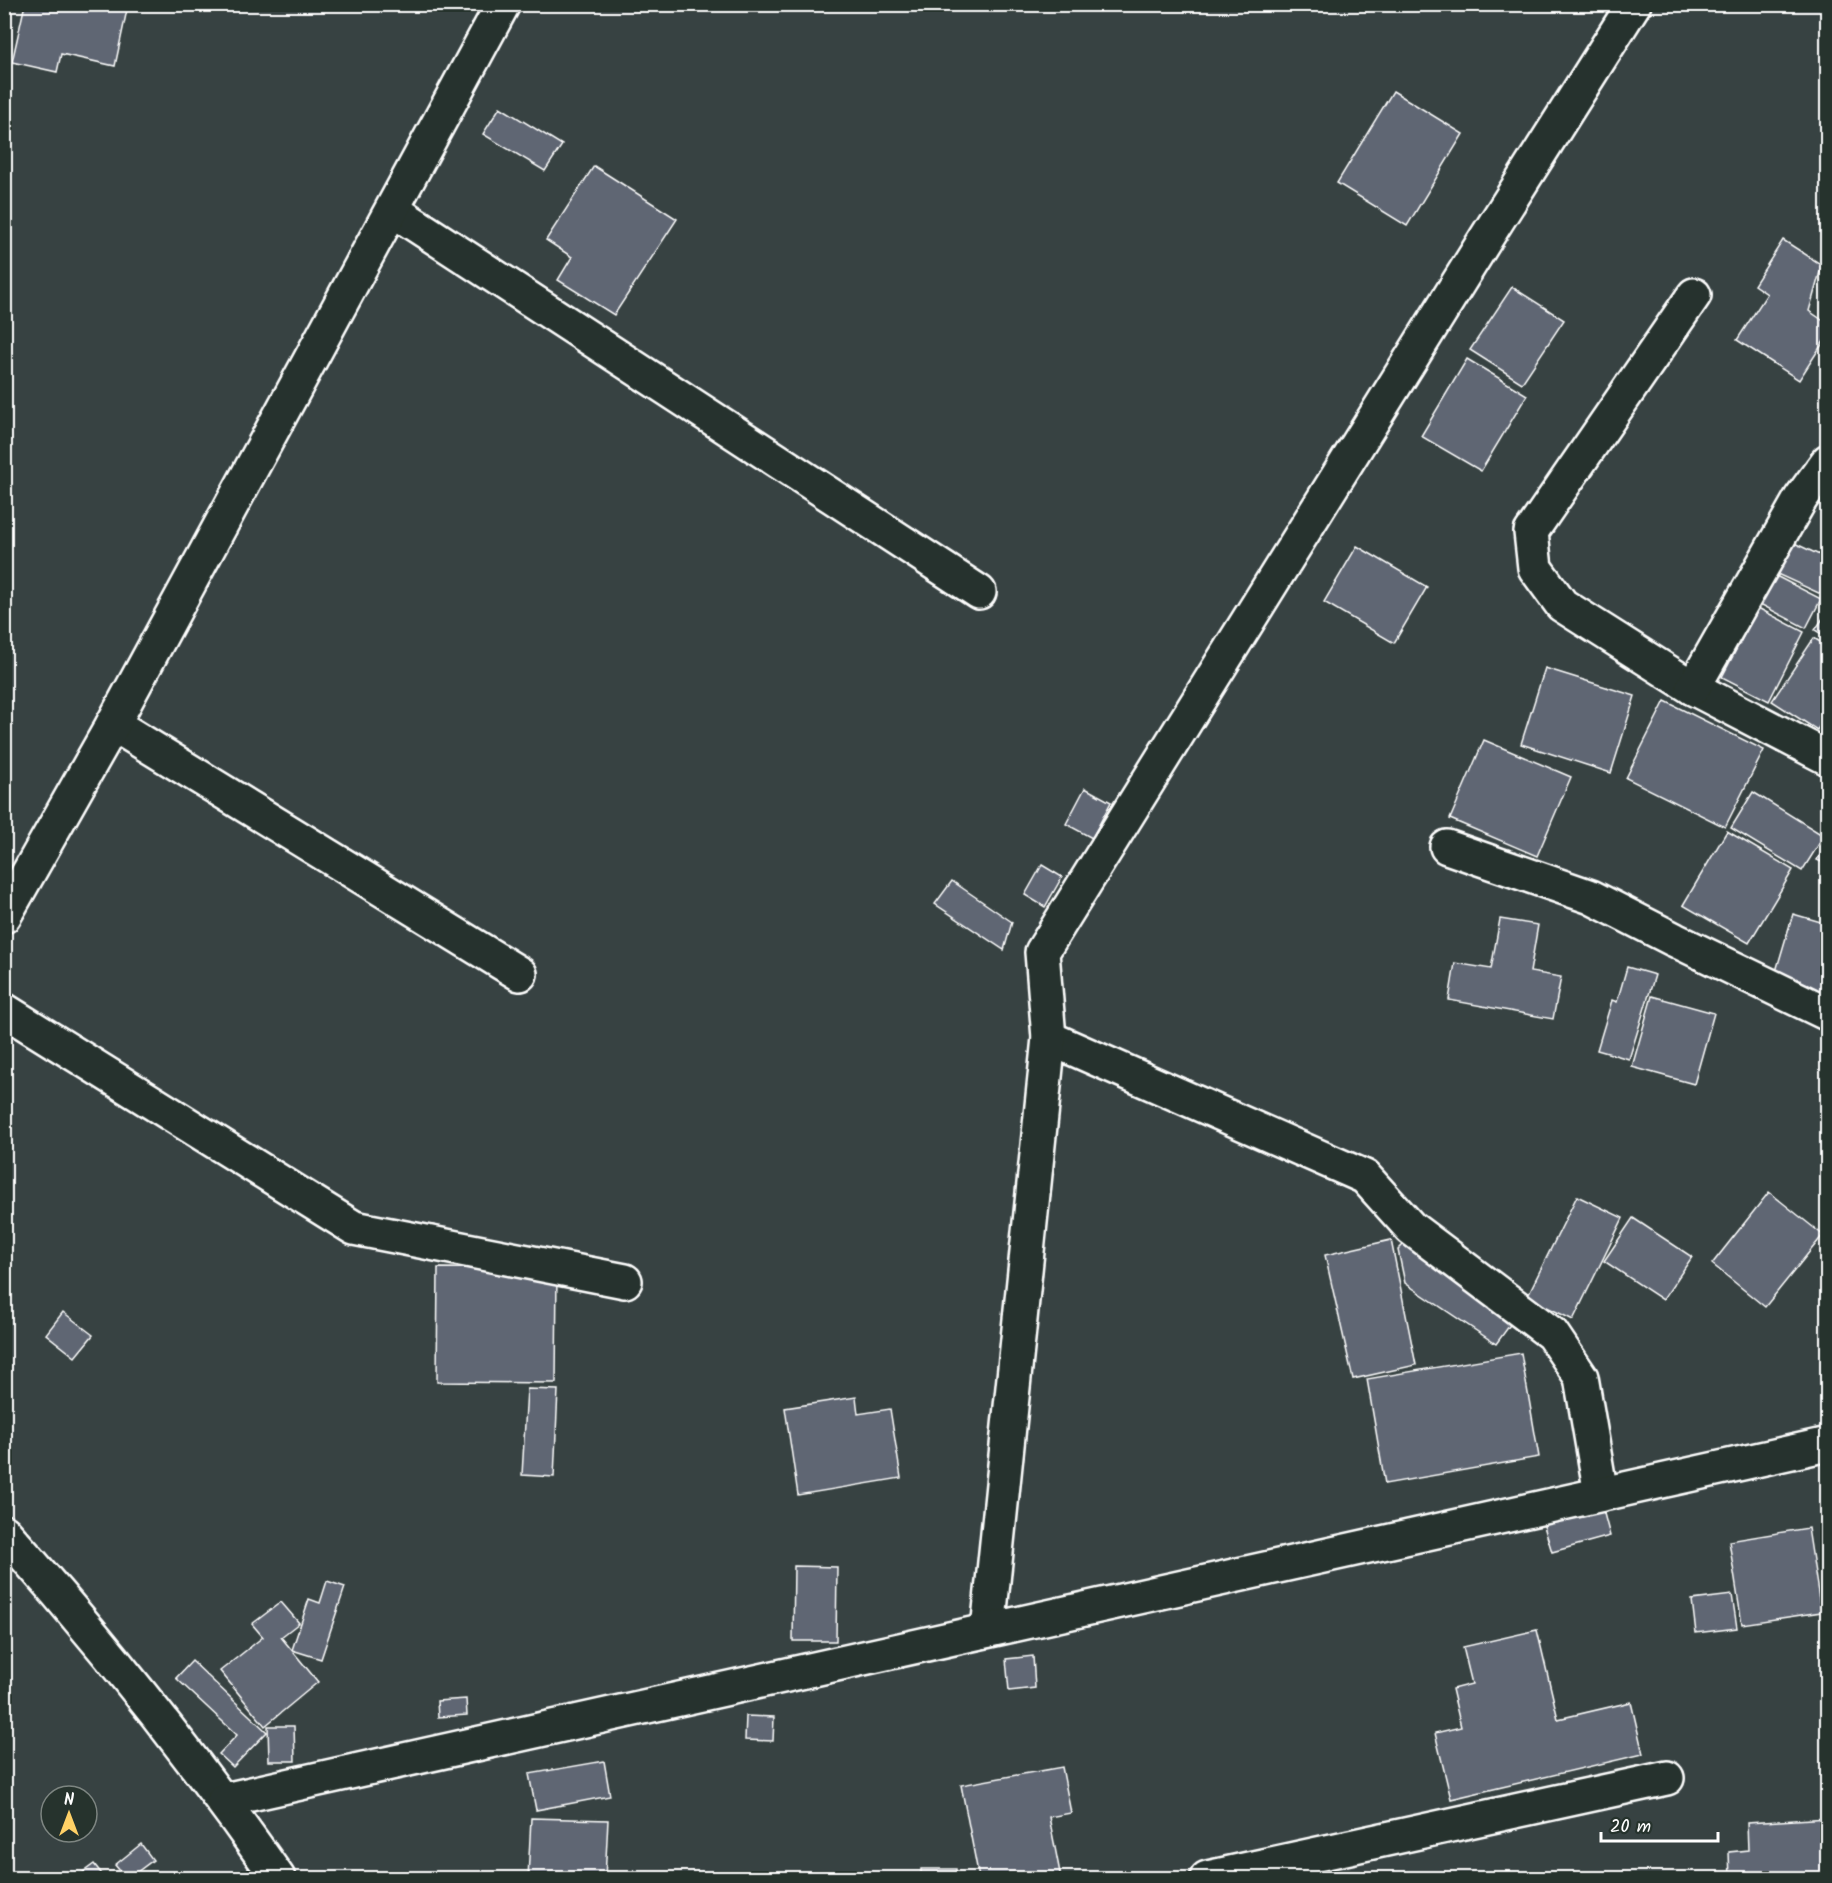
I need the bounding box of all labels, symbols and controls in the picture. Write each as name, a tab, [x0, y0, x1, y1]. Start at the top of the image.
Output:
north arrow	[39, 1784, 99, 1844]
text: N	[64, 1788, 74, 1813]
scale bar	[1601, 1805, 1718, 1843]
text: 20 m	[1610, 1813, 1651, 1842]

